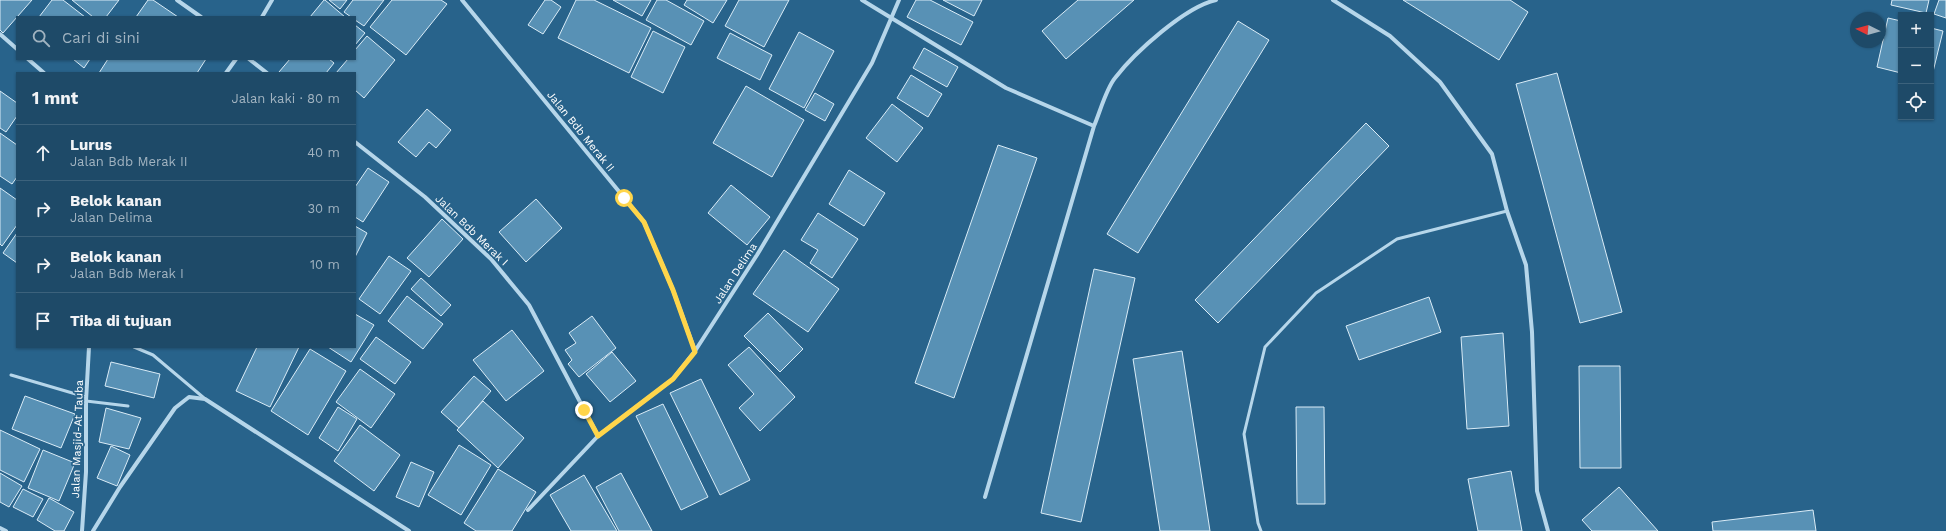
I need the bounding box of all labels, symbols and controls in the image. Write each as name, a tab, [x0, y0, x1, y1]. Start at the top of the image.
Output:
north arrow	[1850, 12, 1886, 48]
map controls	[1898, 12, 1934, 120]
button: +	[1898, 12, 1934, 48]
search box	[16, 16, 356, 60]
icon: search	[30, 27, 52, 49]
text: Cari di sini	[62, 29, 140, 47]
button: −	[1898, 48, 1934, 84]
button: locate	[1898, 84, 1934, 120]
text: 1 mnt	[32, 88, 78, 108]
street label: Jalan Bdb Merak II	[544, 89, 617, 174]
text: Jalan kaki · 80 m	[232, 91, 340, 106]
text: Lurus	[70, 136, 112, 154]
icon: ahead	[32, 142, 54, 164]
text: 40 m	[307, 145, 340, 160]
text: Jalan Bdb Merak II	[70, 154, 188, 169]
route start	[615, 189, 633, 207]
text: Belok kanan	[70, 192, 161, 210]
street label: Jalan Bdb Merak I	[432, 192, 511, 269]
icon: right	[32, 198, 54, 220]
text: 30 m	[308, 201, 340, 216]
text: Jalan Delima	[70, 210, 152, 225]
street label: Jalan Delima	[711, 241, 760, 306]
text: Belok kanan	[70, 248, 161, 266]
icon: right	[32, 254, 54, 276]
text: 10 m	[310, 257, 340, 272]
text: Jalan Bdb Merak I	[70, 266, 184, 281]
icon: arrive	[32, 310, 54, 332]
text: Tiba di tujuan	[70, 312, 172, 330]
street label: Jalan Masjid-At Tauba	[69, 380, 86, 498]
route end	[575, 401, 593, 419]

